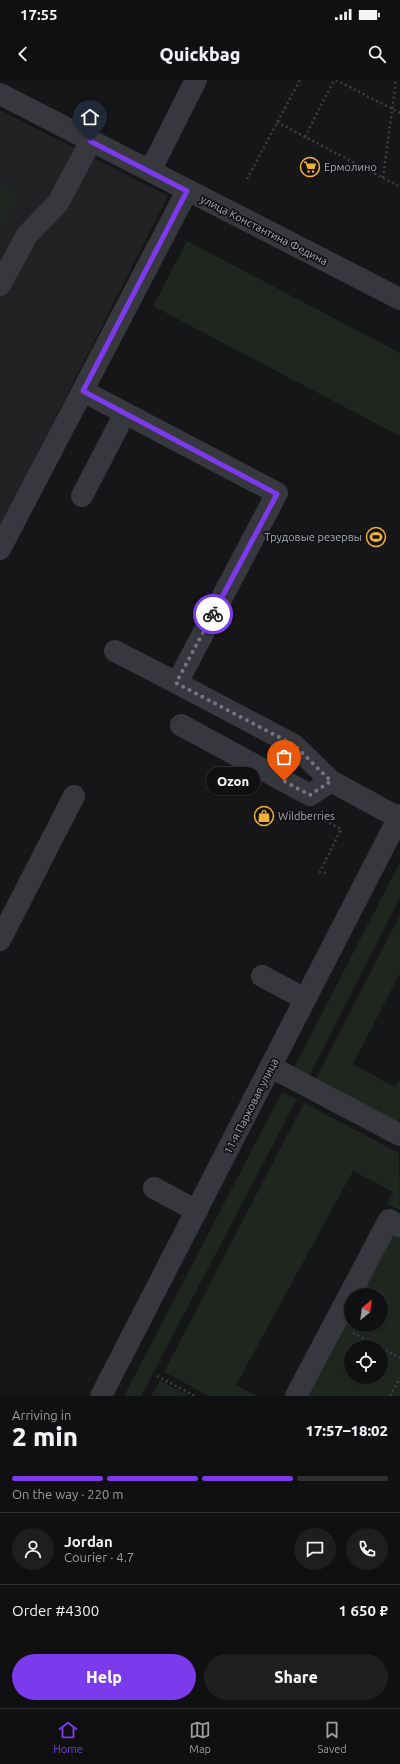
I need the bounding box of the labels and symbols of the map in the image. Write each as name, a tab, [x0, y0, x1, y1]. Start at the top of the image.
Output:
pin	[73, 100, 107, 141]
supermarket icon: Ермолино	[299, 156, 321, 178]
place label: Ермолино	[324, 161, 377, 173]
street label: улица Константина Федина	[199, 193, 329, 267]
sports icon: Трудовые резервы	[365, 526, 387, 548]
place label: Трудовые резервы	[264, 531, 362, 543]
courier	[193, 594, 233, 634]
pin	[267, 740, 301, 781]
callout: Ozon	[206, 767, 260, 795]
shop icon: Wildberries	[253, 805, 275, 827]
place label: Wildberries	[278, 810, 335, 822]
street label: 11-я Парковая улица	[222, 1056, 280, 1156]
north arrow	[344, 1288, 388, 1332]

